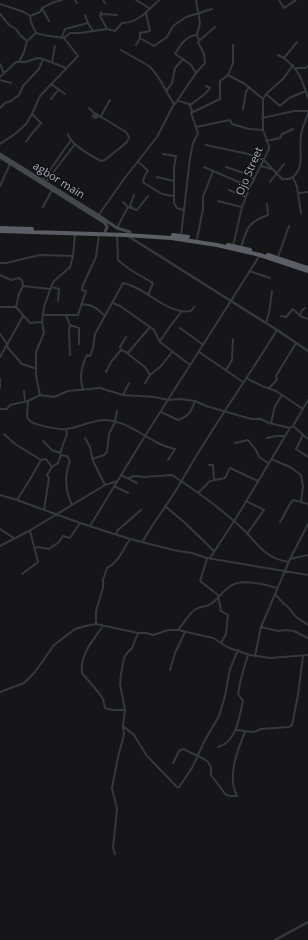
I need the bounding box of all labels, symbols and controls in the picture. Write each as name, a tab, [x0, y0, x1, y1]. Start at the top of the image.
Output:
street label: Ojo Street	[232, 144, 266, 197]
street label: agbor main	[30, 158, 88, 201]

